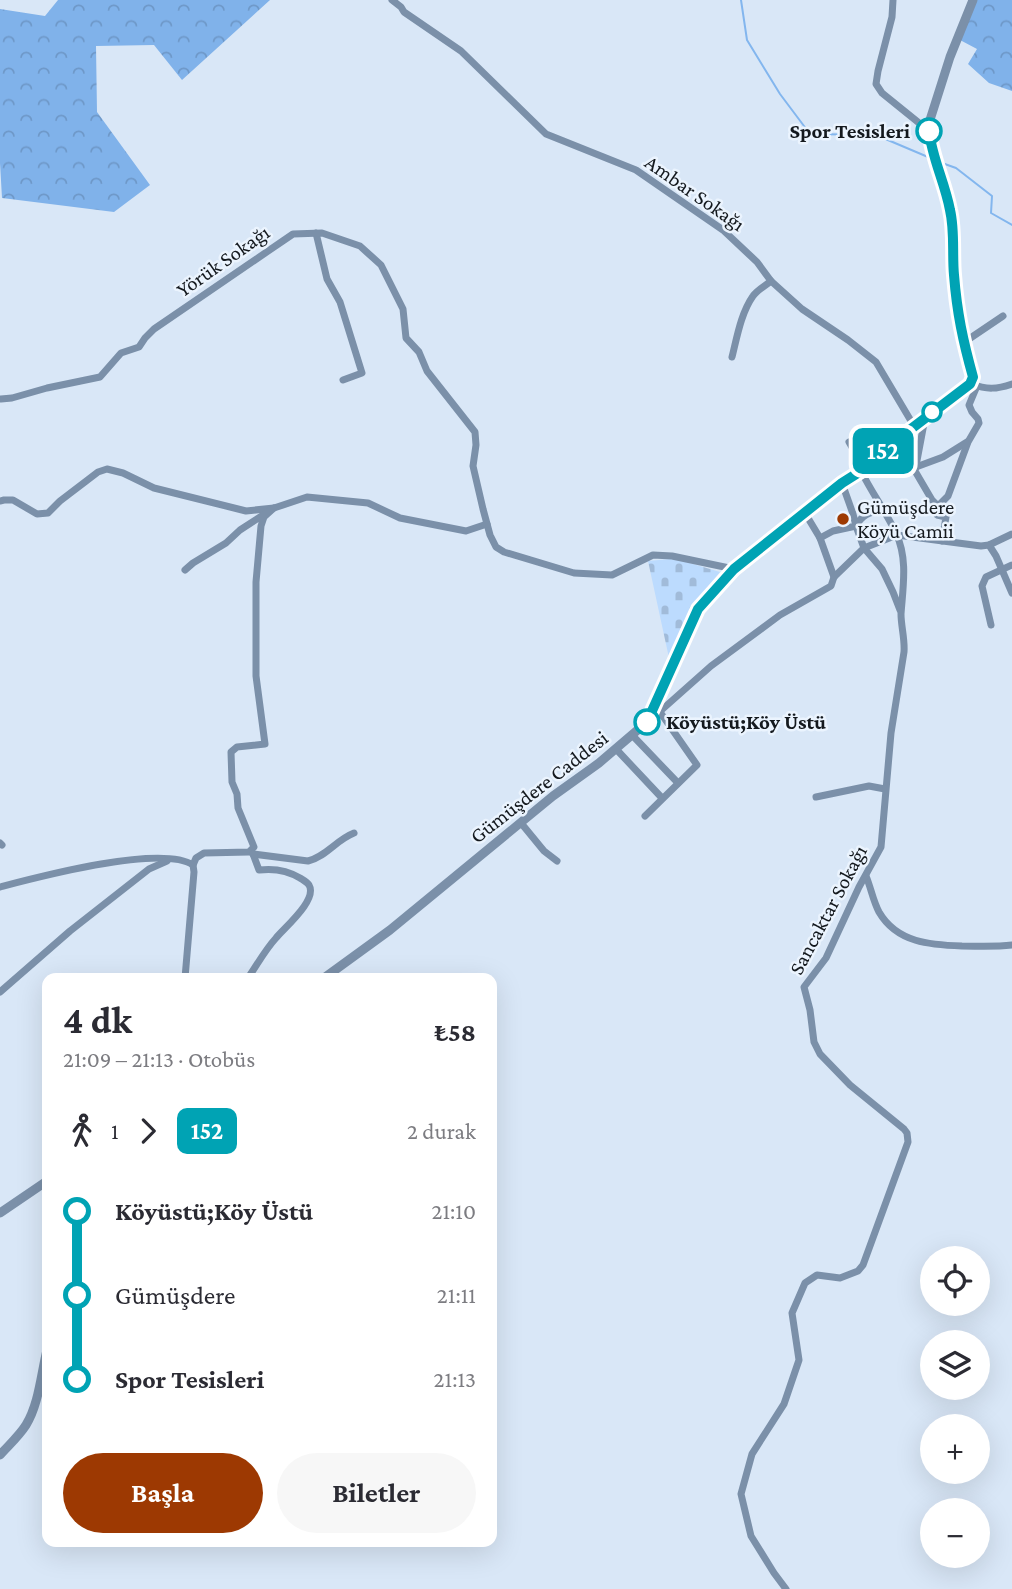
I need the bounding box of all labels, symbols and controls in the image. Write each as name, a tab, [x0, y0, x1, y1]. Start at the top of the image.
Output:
marker: Spor Tesisleri	[916, 118, 942, 144]
place label: Spor Tesisleri	[789, 119, 910, 143]
street label: Ambar Sokağı	[640, 150, 750, 236]
street label: Yörük Sokağı	[172, 220, 275, 302]
unlabelled marker	[922, 402, 942, 422]
line badge: 152	[843, 428, 923, 474]
text: 152	[867, 437, 899, 464]
place label: Gümüşdere Köyü Camii	[857, 495, 954, 543]
marker: Gümüşdere Köyü Camii	[835, 511, 851, 527]
marker: Köyüstü;Köy Üstü	[634, 709, 660, 735]
place label: Köyüstü;Köy Üstü	[666, 710, 826, 734]
street label: Gümüşdere Caddesi	[465, 725, 613, 848]
street label: Sancaktar Sokağı	[784, 841, 872, 979]
text: 4 dk	[63, 999, 132, 1041]
text: ₺58	[435, 1018, 476, 1047]
text: 21:09 – 21:13 · Otobüs	[63, 1046, 255, 1072]
icon: walk	[63, 1112, 101, 1150]
icon: forward	[129, 1112, 167, 1150]
text: 152	[191, 1117, 223, 1144]
text: 1	[111, 1118, 119, 1144]
text: 2 durak	[407, 1118, 476, 1144]
text: Köyüstü;Köy Üstü	[115, 1197, 313, 1226]
text: 21:10	[432, 1198, 476, 1224]
map controls	[920, 1246, 990, 1568]
button: locate	[920, 1246, 990, 1316]
text: Gümüşdere	[115, 1281, 235, 1310]
text: 21:11	[437, 1282, 476, 1308]
button: layers	[920, 1330, 990, 1400]
text: Spor Tesisleri	[115, 1365, 264, 1394]
text: 21:13	[434, 1366, 476, 1392]
button: +	[920, 1414, 990, 1484]
button: Başla	[63, 1453, 263, 1533]
button: Biletler	[277, 1453, 476, 1533]
button: −	[920, 1498, 990, 1568]

